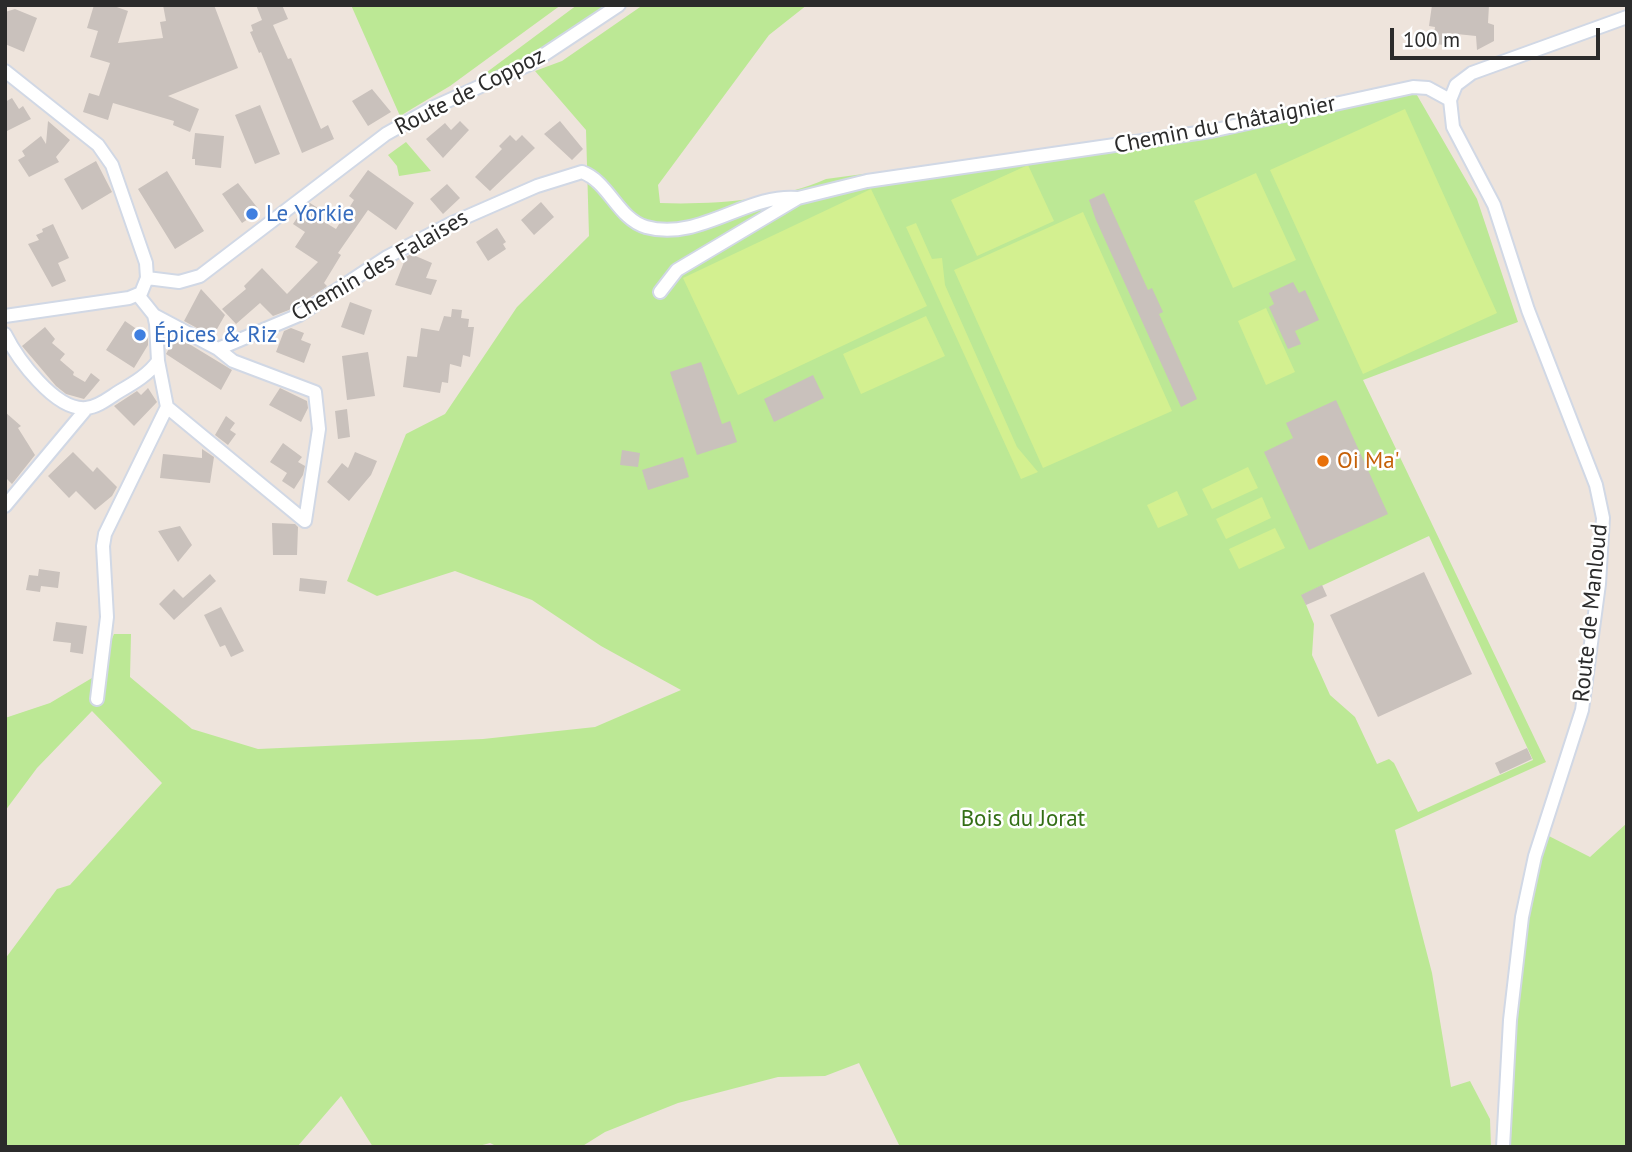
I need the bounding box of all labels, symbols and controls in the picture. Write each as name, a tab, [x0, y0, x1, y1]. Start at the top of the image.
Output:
scale bar	[1394, 14, 1604, 58]
text: 100 m	[1403, 26, 1460, 53]
street label: Route de Coppoz	[390, 42, 550, 142]
street label: Chemin du Châtaignier	[1112, 90, 1338, 160]
place label: Le Yorkie	[266, 200, 354, 228]
street label: Chemin des Falaises	[287, 204, 473, 328]
marker: Le Yorkie	[244, 206, 260, 222]
place label: Épices & Riz	[154, 321, 277, 349]
marker: Épices & Riz	[132, 327, 148, 343]
place label: Oi Ma'	[1337, 447, 1399, 475]
marker: Oi Ma'	[1315, 453, 1331, 469]
street label: Route de Manloud	[1568, 523, 1614, 703]
park label: Bois du Jorat	[961, 805, 1085, 833]

